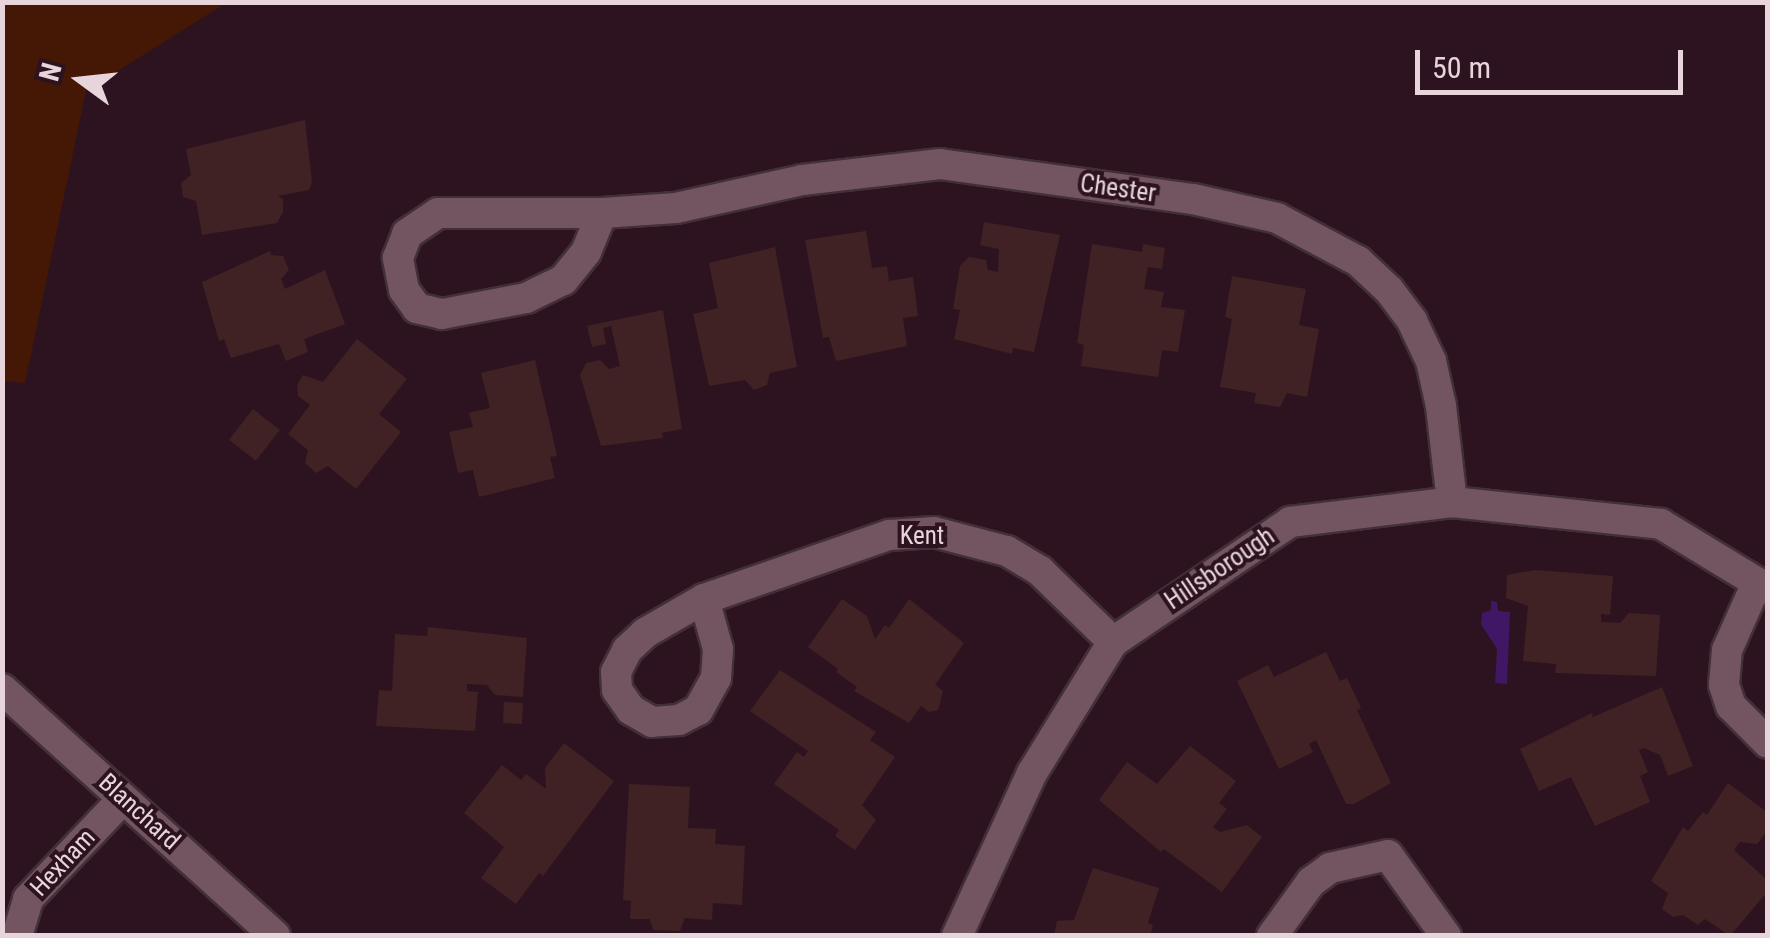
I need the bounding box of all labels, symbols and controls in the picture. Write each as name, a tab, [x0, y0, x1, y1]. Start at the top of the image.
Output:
north arrow	[30, 30, 130, 130]
scale bar	[1420, 30, 1688, 92]
text: 50 m	[1432, 50, 1491, 85]
text: N	[32, 60, 69, 85]
street label: Chester	[1078, 169, 1158, 209]
street label: Kent	[900, 521, 944, 551]
street label: Hillsborough	[1160, 522, 1280, 616]
street label: Blanchard	[92, 768, 186, 856]
street label: Hexham	[24, 823, 102, 903]

